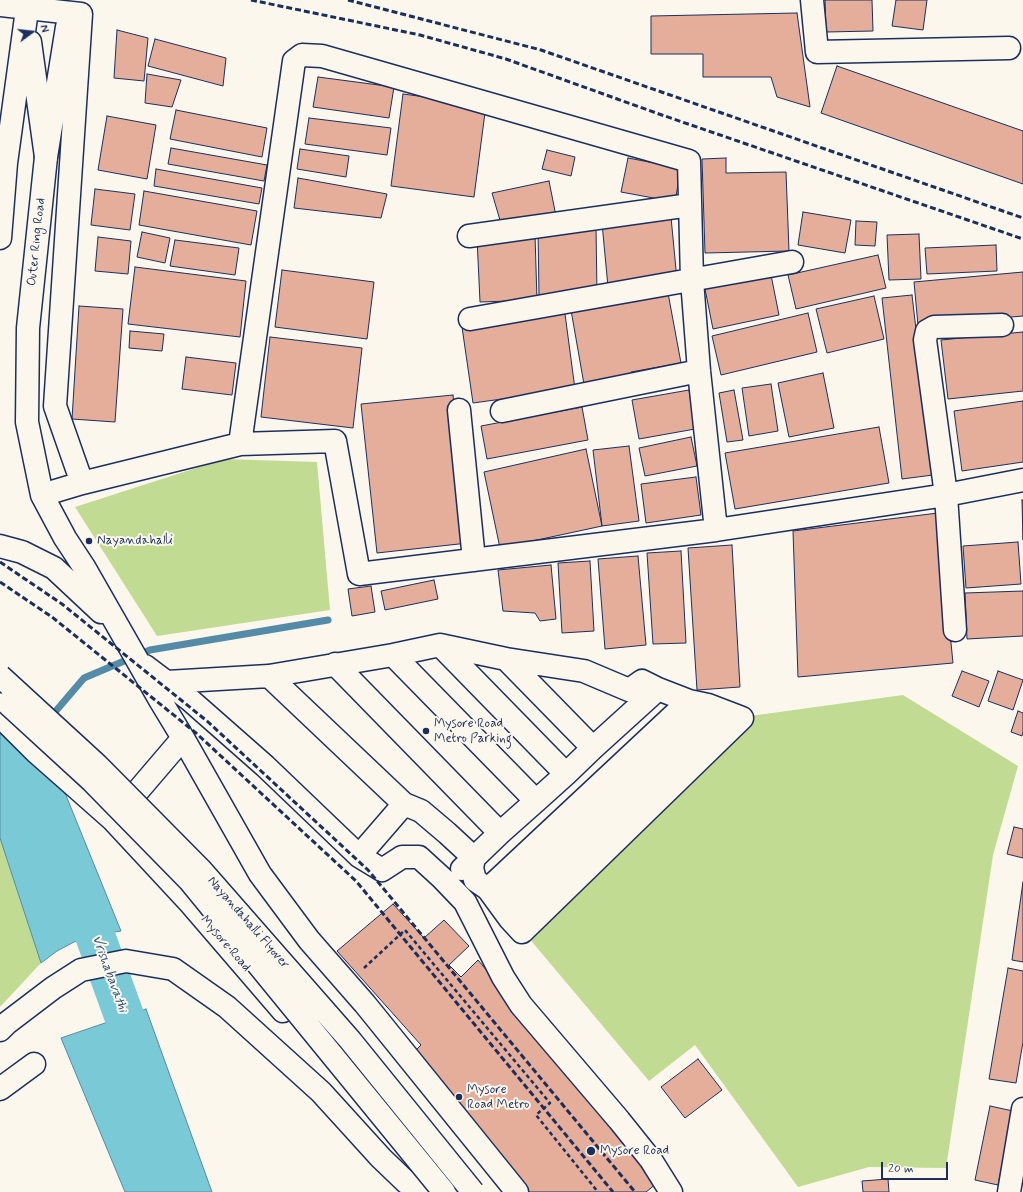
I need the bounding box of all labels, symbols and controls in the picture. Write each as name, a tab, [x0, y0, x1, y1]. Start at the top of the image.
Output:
north arrow	[12, 12, 52, 52]
text: N	[36, 24, 51, 34]
street label: Outer Ring Road	[25, 197, 49, 287]
place label: Nayandahalli	[97, 533, 173, 549]
marker: Nayandahalli	[84, 536, 94, 546]
place label: Mysore Road Metro Parking	[434, 716, 512, 747]
marker: Mysore Road Metro Parking	[421, 726, 431, 736]
street label: Nayandahalli Flyover	[204, 874, 292, 972]
street label: Mysore Road	[196, 913, 254, 975]
water label: Vrishabavathi	[87, 933, 131, 1015]
place label: Mysore Road Metro	[467, 1082, 529, 1113]
marker: Mysore Road Metro	[454, 1092, 464, 1102]
place label: Mysore Road	[600, 1143, 669, 1159]
marker: Mysore Road	[585, 1145, 597, 1157]
scale bar	[883, 1154, 950, 1180]
text: 20 m	[888, 1161, 914, 1177]

